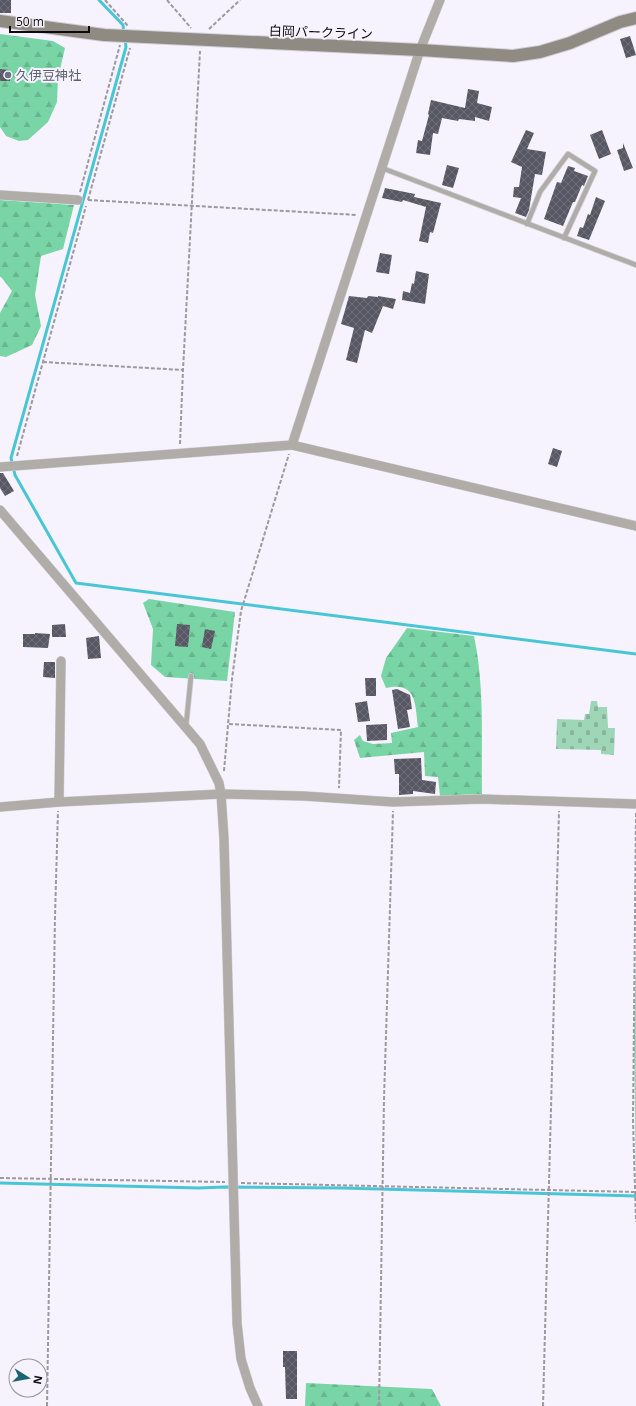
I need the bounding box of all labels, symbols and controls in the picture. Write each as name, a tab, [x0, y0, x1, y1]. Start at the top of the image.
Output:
scale bar	[10, 8, 89, 34]
text: 50 m	[16, 13, 44, 30]
street label: 白岡パークライン	[269, 21, 373, 43]
place label: 久伊豆神社	[16, 66, 81, 84]
marker: 久伊豆神社	[3, 70, 13, 80]
north arrow	[8, 1358, 48, 1398]
text: N	[30, 1374, 47, 1386]

